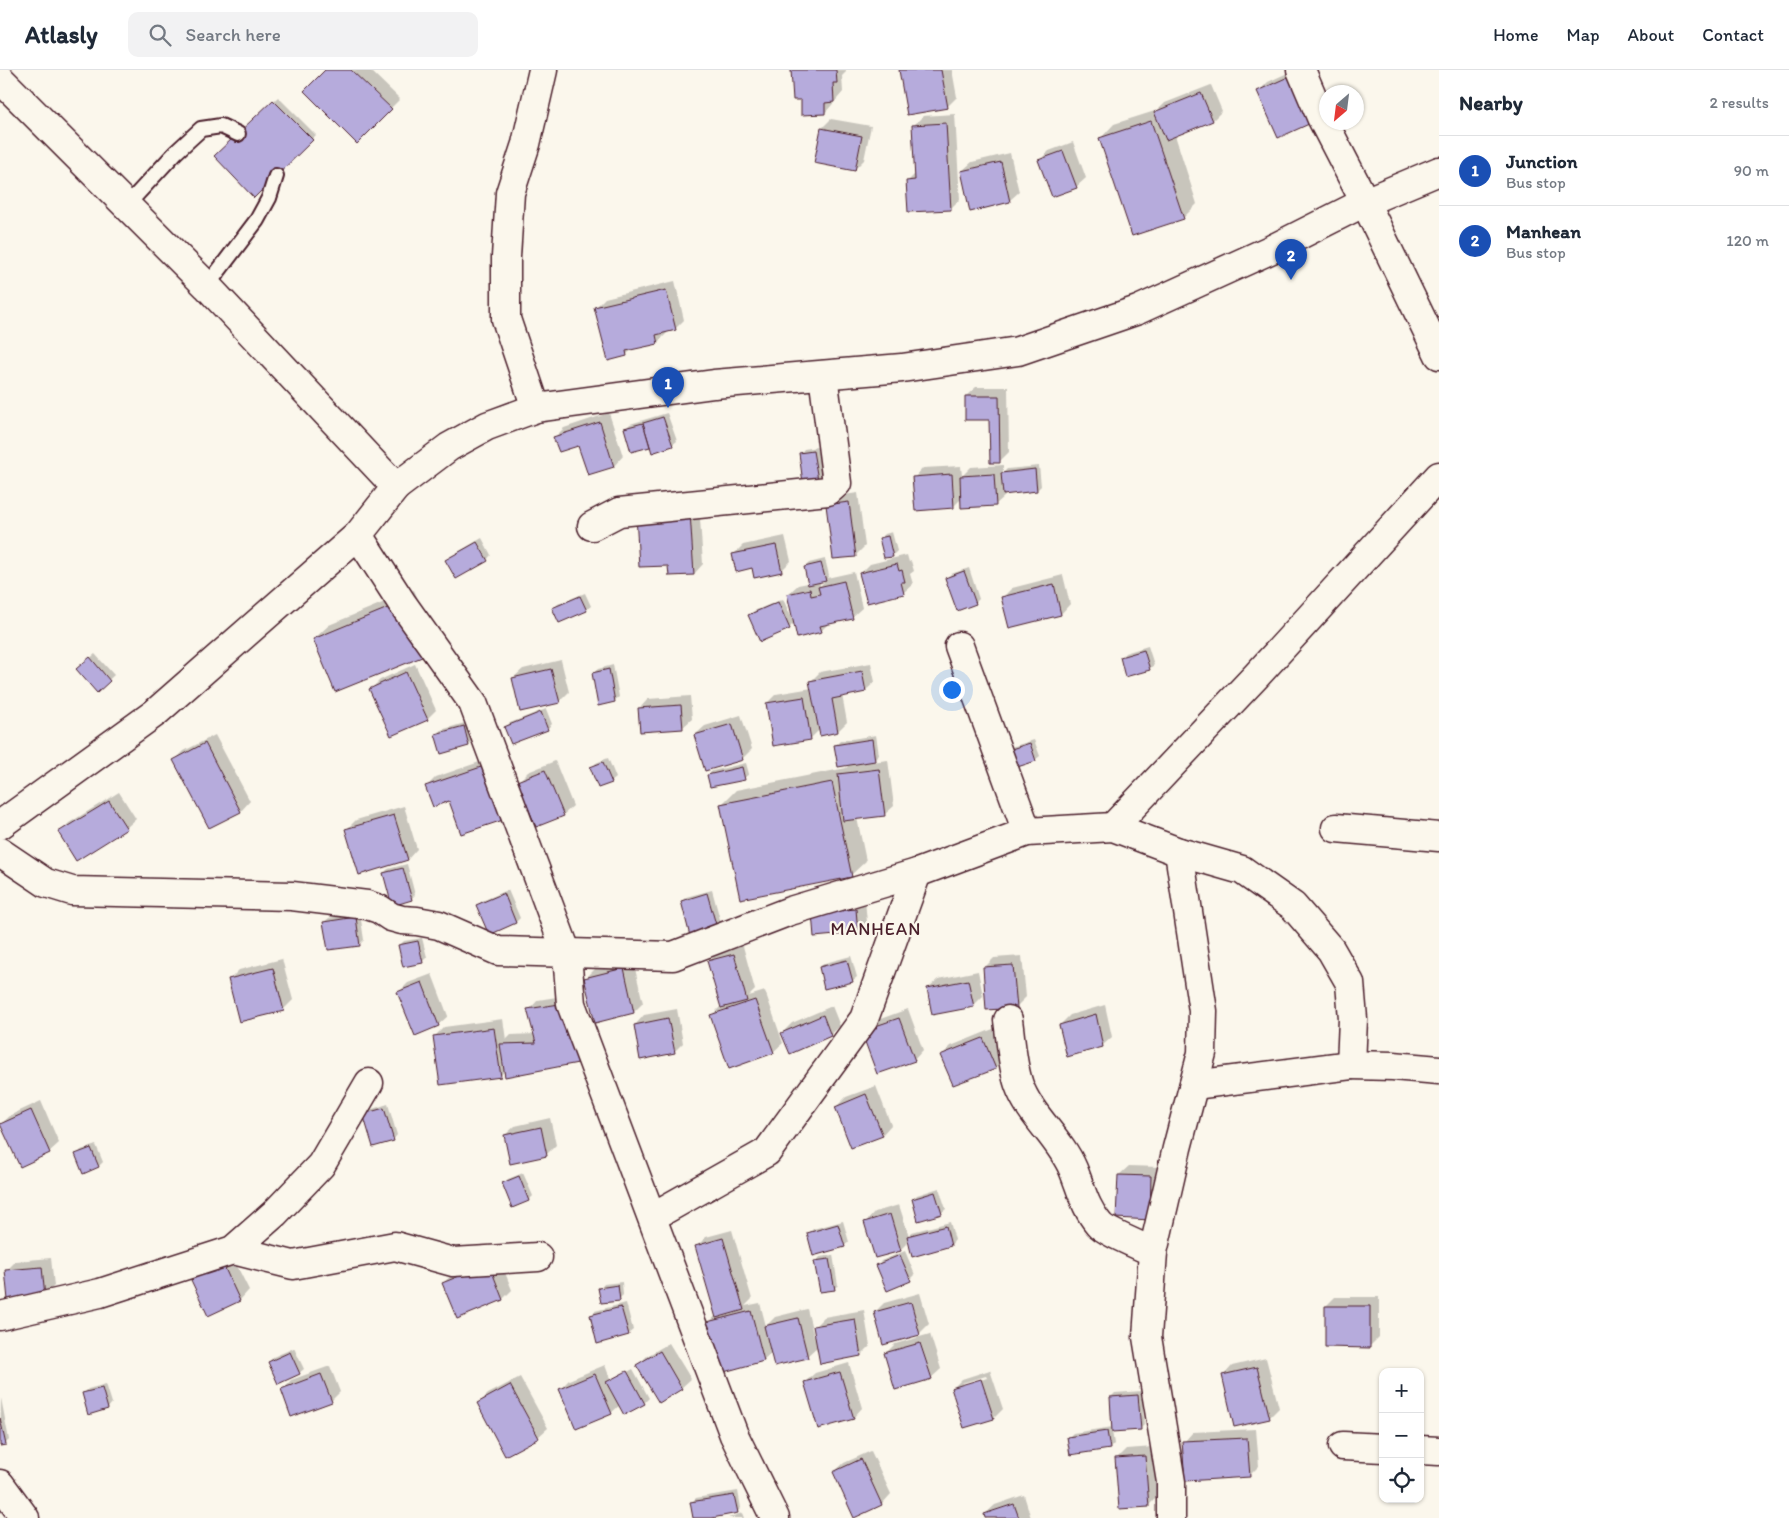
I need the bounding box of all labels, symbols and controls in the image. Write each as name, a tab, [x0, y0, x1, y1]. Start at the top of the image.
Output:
search box	[128, 12, 478, 57]
text: Atlasly	[25, 20, 98, 49]
icon: search	[146, 21, 174, 49]
text: Search here	[186, 23, 281, 46]
text: Home	[1493, 24, 1539, 46]
text: Map	[1567, 24, 1600, 46]
text: About	[1628, 24, 1674, 46]
text: Contact	[1702, 24, 1764, 46]
north arrow	[1319, 85, 1364, 130]
text: Nearby	[1459, 90, 1523, 115]
text: 2 results	[1709, 93, 1769, 112]
text: Junction	[1506, 150, 1577, 173]
text: 1	[1471, 161, 1479, 180]
text: 90 m	[1734, 161, 1769, 180]
text: Bus stop	[1506, 173, 1566, 192]
text: Manhean	[1506, 220, 1581, 243]
text: 2	[1471, 231, 1479, 250]
text: 120 m	[1726, 231, 1769, 250]
pin: 2	[1275, 239, 1307, 280]
text: Bus stop	[1506, 243, 1566, 262]
pin: 1	[652, 367, 684, 408]
your location	[939, 677, 965, 703]
district label: MANHEAN	[831, 918, 921, 940]
map controls	[1379, 1368, 1424, 1503]
button: +	[1379, 1368, 1424, 1413]
button: −	[1379, 1413, 1424, 1458]
button: locate	[1379, 1458, 1424, 1503]

